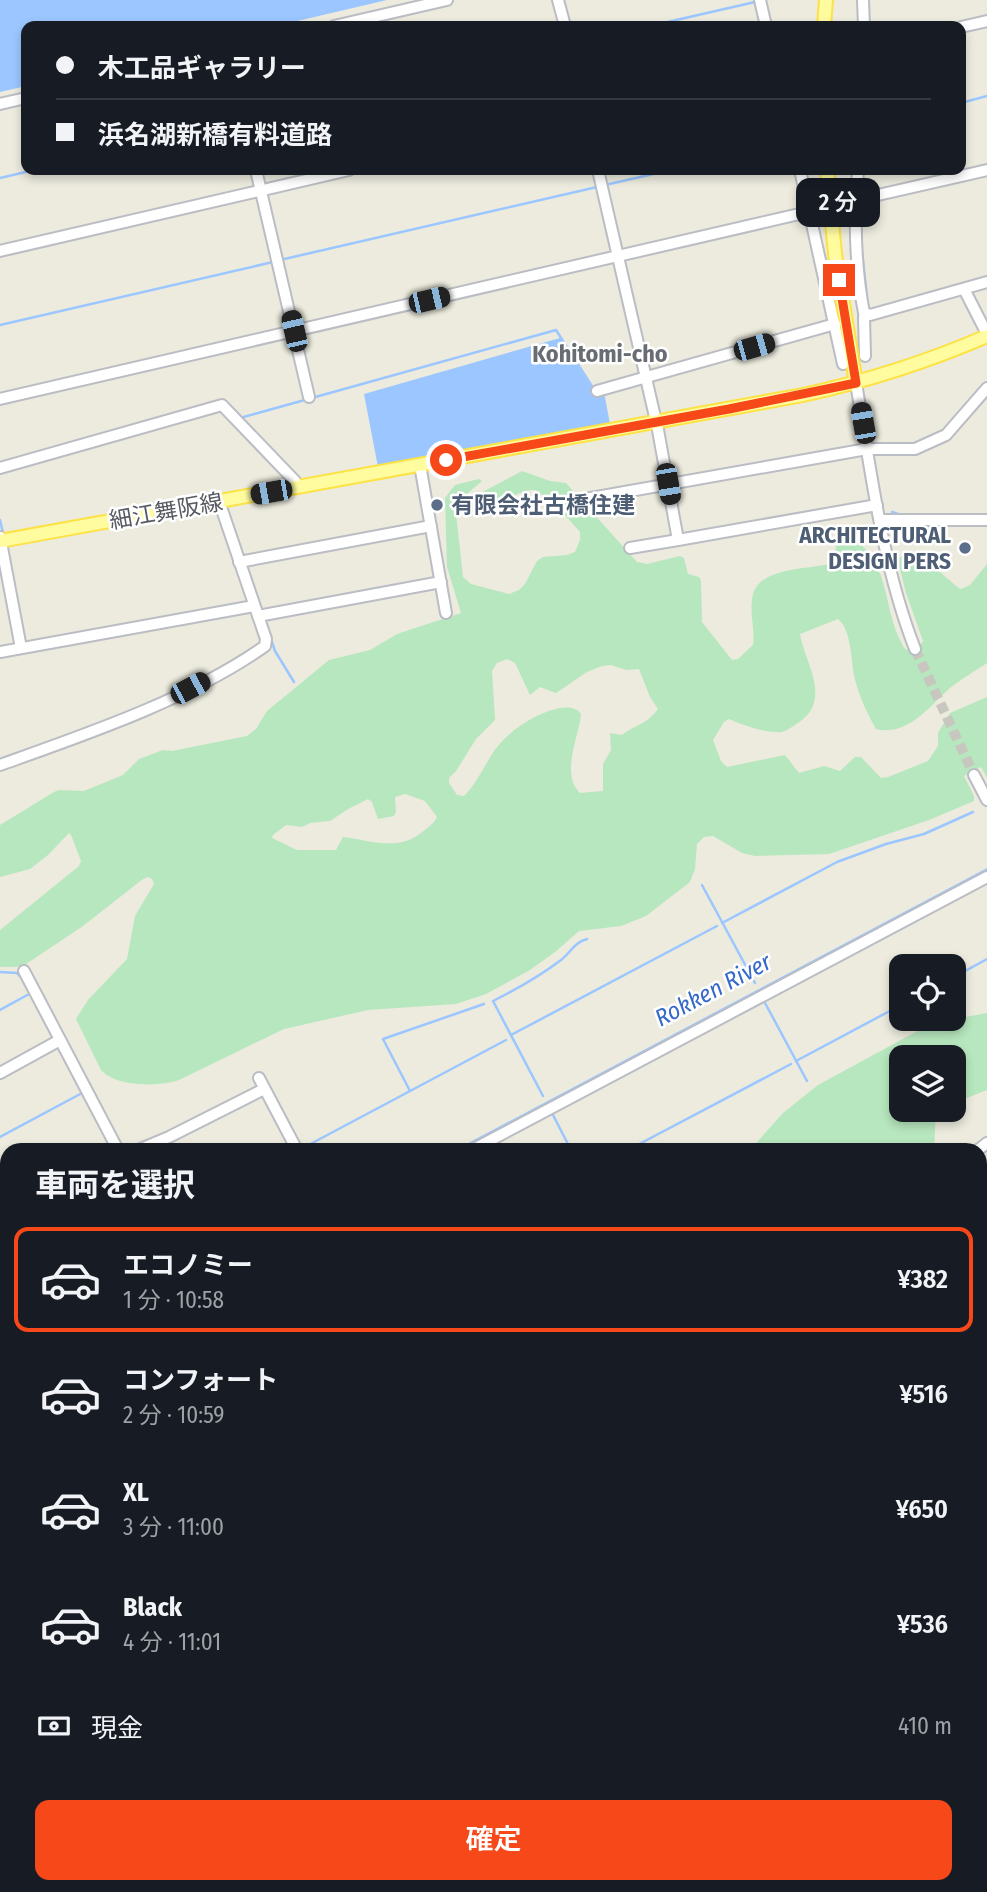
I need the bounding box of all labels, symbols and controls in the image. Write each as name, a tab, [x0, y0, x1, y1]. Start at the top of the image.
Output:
text: 木工品ギャラリー	[98, 53, 306, 84]
text: 浜名湖新橋有料道路	[98, 120, 332, 151]
callout: 2 分	[797, 178, 881, 228]
text: 2 分	[819, 188, 857, 216]
route end	[823, 264, 855, 296]
car	[407, 285, 452, 315]
car	[280, 308, 309, 354]
car	[731, 331, 778, 363]
district label: Kohitomi-cho	[532, 340, 668, 368]
car	[850, 400, 877, 446]
route start	[430, 444, 462, 476]
car	[655, 461, 682, 507]
car	[249, 478, 294, 506]
street label: 細江舞阪線	[107, 487, 225, 535]
place label: 有限会社古橋住建	[451, 491, 635, 519]
marker: 有限会社古橋住建	[429, 497, 445, 513]
place label: ARCHITECTURAL DESIGN PERS	[798, 521, 951, 575]
marker: ARCHITECTURAL DESIGN PERS	[957, 540, 973, 556]
car	[167, 669, 214, 707]
water label: Rokken River	[650, 947, 777, 1032]
map controls	[889, 954, 966, 1122]
button: locate	[889, 954, 966, 1031]
button: layers	[889, 1045, 966, 1122]
text: 車両を選択	[35, 1166, 195, 1204]
icon: car	[39, 1248, 102, 1311]
text: エコノミー	[123, 1250, 253, 1281]
text: ¥382	[898, 1264, 948, 1295]
text: 1 分 · 10:58	[123, 1286, 224, 1314]
icon: car	[39, 1363, 102, 1426]
text: コンフォート	[123, 1365, 278, 1396]
text: ¥516	[900, 1379, 948, 1410]
text: 2 分 · 10:59	[123, 1401, 225, 1429]
text: XL	[123, 1477, 149, 1508]
icon: car	[39, 1478, 102, 1541]
text: ¥650	[896, 1494, 948, 1525]
text: 3 分 · 11:00	[123, 1513, 224, 1541]
text: Black	[123, 1592, 182, 1623]
icon: car	[39, 1593, 102, 1656]
text: ¥536	[897, 1609, 948, 1640]
text: 4 分 · 11:01	[123, 1628, 221, 1656]
icon: cash	[35, 1707, 73, 1745]
text: 410 m	[898, 1712, 952, 1740]
text: 現金	[91, 1713, 143, 1744]
button: 確定	[35, 1800, 952, 1880]

